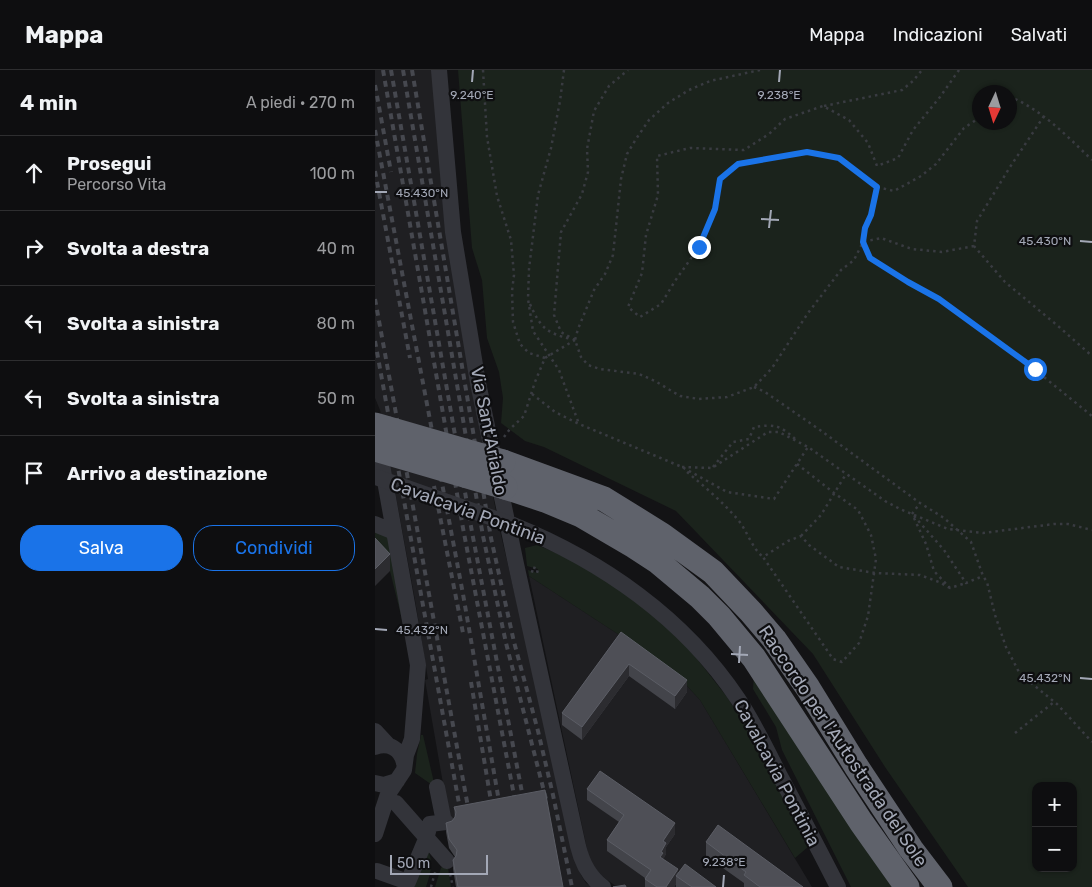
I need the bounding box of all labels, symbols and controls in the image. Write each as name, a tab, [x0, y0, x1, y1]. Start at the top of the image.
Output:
text: Mappa	[25, 21, 103, 49]
text: Mappa	[809, 24, 865, 46]
text: Indicazioni	[893, 24, 983, 46]
text: Salvati	[1011, 24, 1067, 46]
north arrow	[972, 85, 1017, 130]
text: 9.240°E	[450, 88, 494, 102]
text: 9.238°E	[757, 88, 801, 102]
text: 4 min	[20, 90, 78, 115]
text: A piedi · 270 m	[246, 93, 355, 112]
text: Prosegui	[67, 152, 151, 175]
icon: ahead	[20, 159, 48, 187]
text: 100 m	[310, 164, 355, 183]
text: Percorso Vita	[67, 175, 166, 194]
text: 45.430°N	[396, 186, 448, 200]
icon: right	[20, 234, 48, 262]
text: 45.430°N	[1019, 234, 1071, 248]
route end	[688, 236, 711, 259]
text: Svolta a destra	[67, 237, 209, 260]
text: 40 m	[317, 239, 355, 258]
icon: left	[20, 309, 48, 337]
text: Svolta a sinistra	[67, 312, 220, 335]
text: 80 m	[317, 314, 355, 333]
route start	[1024, 358, 1047, 381]
street label: Via Sant'Arialdo	[466, 365, 512, 497]
icon: left	[20, 384, 48, 412]
text: Svolta a sinistra	[67, 387, 220, 410]
text: 50 m	[317, 389, 355, 408]
icon: arrive	[20, 459, 48, 487]
text: Arrivo a destinazione	[67, 462, 268, 485]
street label: Cavalcavia Pontinia	[388, 473, 548, 549]
button: Salva	[20, 525, 183, 571]
button: Condividi	[193, 525, 355, 571]
street label: Raccordo per l'Autostrada del Sole	[754, 621, 932, 871]
text: 45.432°N	[396, 623, 448, 637]
text: 45.432°N	[1019, 671, 1071, 685]
street label: Cavalcavia Pontinia	[729, 696, 825, 850]
map controls	[1032, 782, 1077, 872]
button: +	[1032, 782, 1077, 827]
button: −	[1032, 827, 1077, 872]
scale bar	[390, 852, 487, 875]
text: 50 m	[397, 855, 430, 872]
text: 9.238°E	[702, 855, 746, 869]

